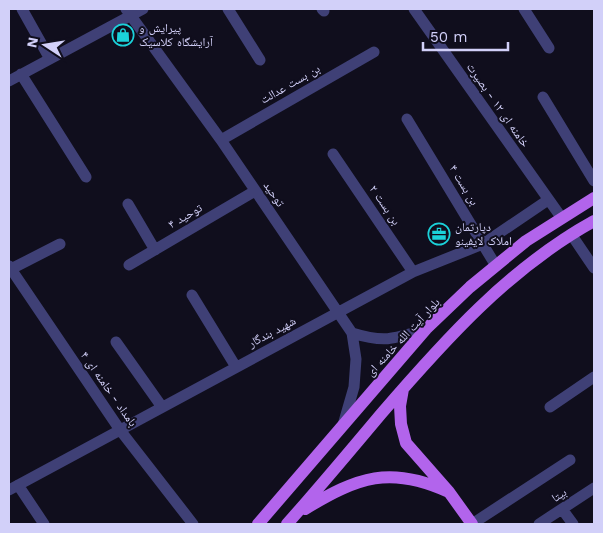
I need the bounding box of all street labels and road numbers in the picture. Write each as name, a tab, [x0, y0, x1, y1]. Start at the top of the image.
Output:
street label: خامنه ای ۱۲ - بصیرت	[463, 60, 533, 150]
street label: بن بست عدالت	[258, 61, 322, 107]
street label: بن بست ۴	[446, 162, 482, 208]
street label: توحید	[260, 179, 288, 210]
street label: بن بست ۲	[366, 182, 403, 228]
street label: توحید ۴	[166, 200, 205, 231]
street label: بلوار آیت الله خامنه ای	[363, 295, 443, 379]
street label: شهید بندگار	[245, 314, 298, 351]
street label: بامداد - خامنه ای ۴	[78, 349, 140, 429]
street label: بیتا	[549, 485, 569, 505]

